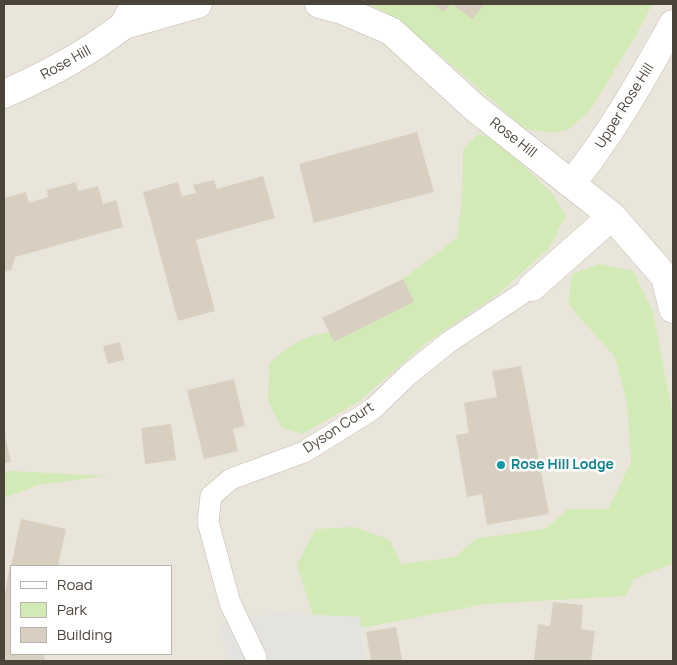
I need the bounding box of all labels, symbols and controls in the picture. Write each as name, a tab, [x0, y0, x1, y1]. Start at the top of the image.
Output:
street label: Rose Hill	[38, 42, 94, 84]
street label: Upper Rose Hill	[592, 60, 658, 152]
street label: Rose Hill	[486, 115, 540, 161]
street label: Dyson Court	[301, 399, 377, 457]
place label: Rose Hill Lodge	[511, 457, 614, 473]
marker: Rose Hill Lodge	[495, 459, 507, 471]
legend	[10, 565, 172, 655]
text: Road	[57, 574, 93, 595]
text: Park	[57, 599, 87, 620]
text: Building	[57, 624, 112, 645]

